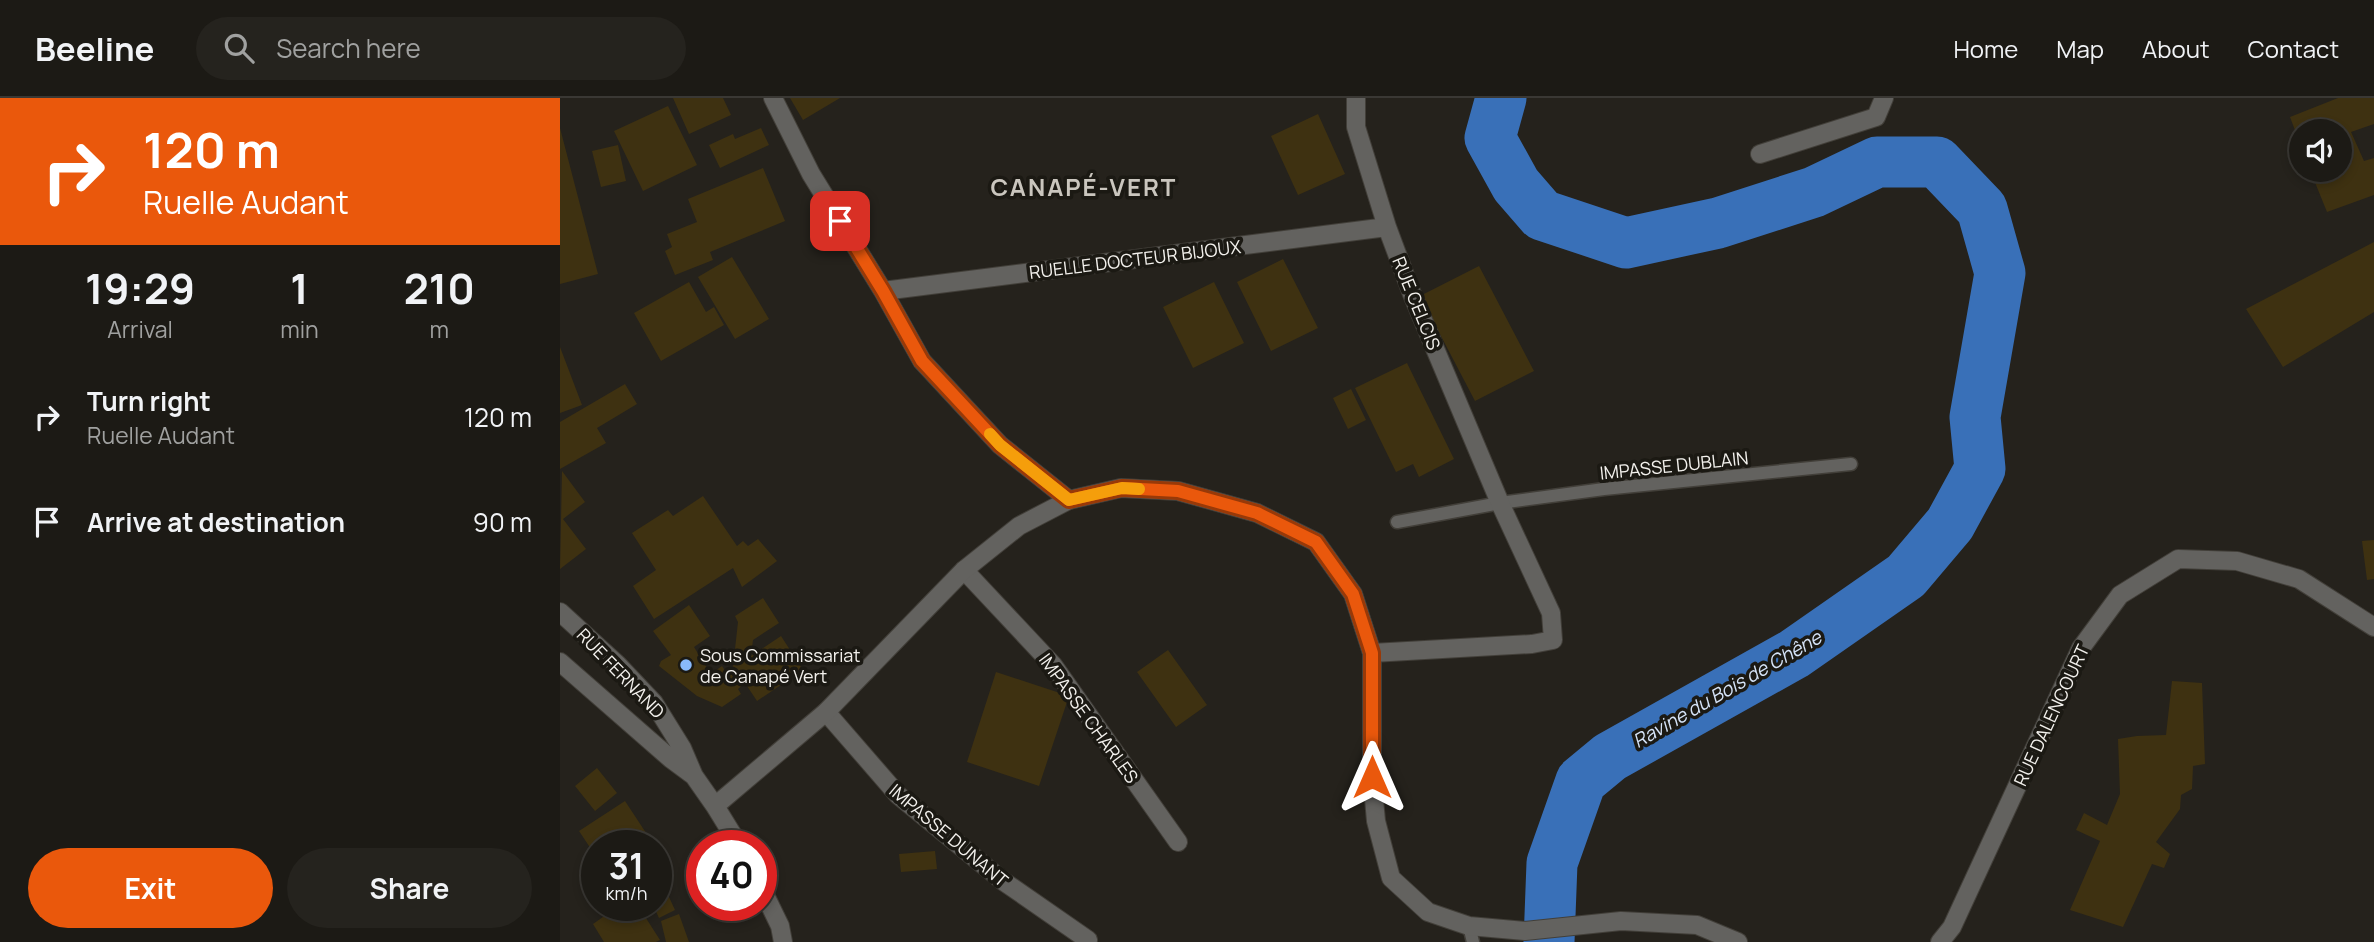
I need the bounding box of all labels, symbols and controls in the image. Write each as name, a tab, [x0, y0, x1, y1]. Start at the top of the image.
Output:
search box	[196, 17, 686, 80]
text: Beeline	[35, 26, 154, 71]
icon: search	[220, 29, 258, 67]
text: Search here	[276, 30, 421, 66]
text: Home	[1953, 32, 2018, 65]
text: Map	[2056, 32, 2104, 65]
text: About	[2142, 32, 2210, 65]
text: Contact	[2248, 32, 2339, 65]
text: 120 m	[143, 116, 280, 183]
map controls	[2289, 119, 2352, 182]
button: sound	[2289, 119, 2352, 182]
icon: right	[28, 126, 119, 217]
district label: CANAPÉ-VERT	[991, 170, 1177, 203]
text: Ruelle Audant	[143, 180, 349, 224]
pin	[810, 191, 870, 251]
icon: arrive	[821, 202, 859, 240]
street label: RUELLE DOCTEUR BIJOUX	[1028, 234, 1242, 284]
street label: RUE CELCIS	[1387, 253, 1447, 353]
text: 19:29	[85, 259, 195, 317]
text: 1	[290, 259, 309, 317]
text: 210	[404, 259, 475, 317]
text: Arrival	[107, 313, 173, 345]
text: min	[280, 313, 319, 345]
text: m	[430, 313, 449, 345]
text: Turn right	[87, 383, 211, 419]
icon: right	[28, 398, 66, 436]
text: 120 m	[464, 399, 532, 435]
text: Ruelle Audant	[87, 419, 235, 451]
street label: IMPASSE DUBLAIN	[1598, 445, 1750, 485]
icon: arrive	[28, 503, 66, 541]
text: Arrive at destination	[87, 504, 345, 540]
text: 90 m	[473, 504, 532, 540]
street label: RUE FERNAND	[572, 623, 670, 723]
water label: Ravine du Bois de Chêne	[1628, 623, 1828, 754]
street label: RUE DALENCOURT	[2008, 640, 2094, 790]
place label: Sous Commissariat de Canapé Vert	[700, 643, 861, 688]
street label: IMPASSE CHARLES	[1034, 648, 1144, 788]
marker: Sous Commissariat de Canapé Vert	[678, 657, 694, 673]
position arrow	[1335, 740, 1409, 814]
street label: IMPASSE DUNANT	[885, 778, 1014, 892]
speed limit sign: 40	[686, 830, 777, 921]
text: 31	[609, 842, 644, 890]
button: Exit	[28, 848, 273, 928]
button: Share	[287, 848, 532, 928]
text: km/h	[606, 881, 647, 905]

